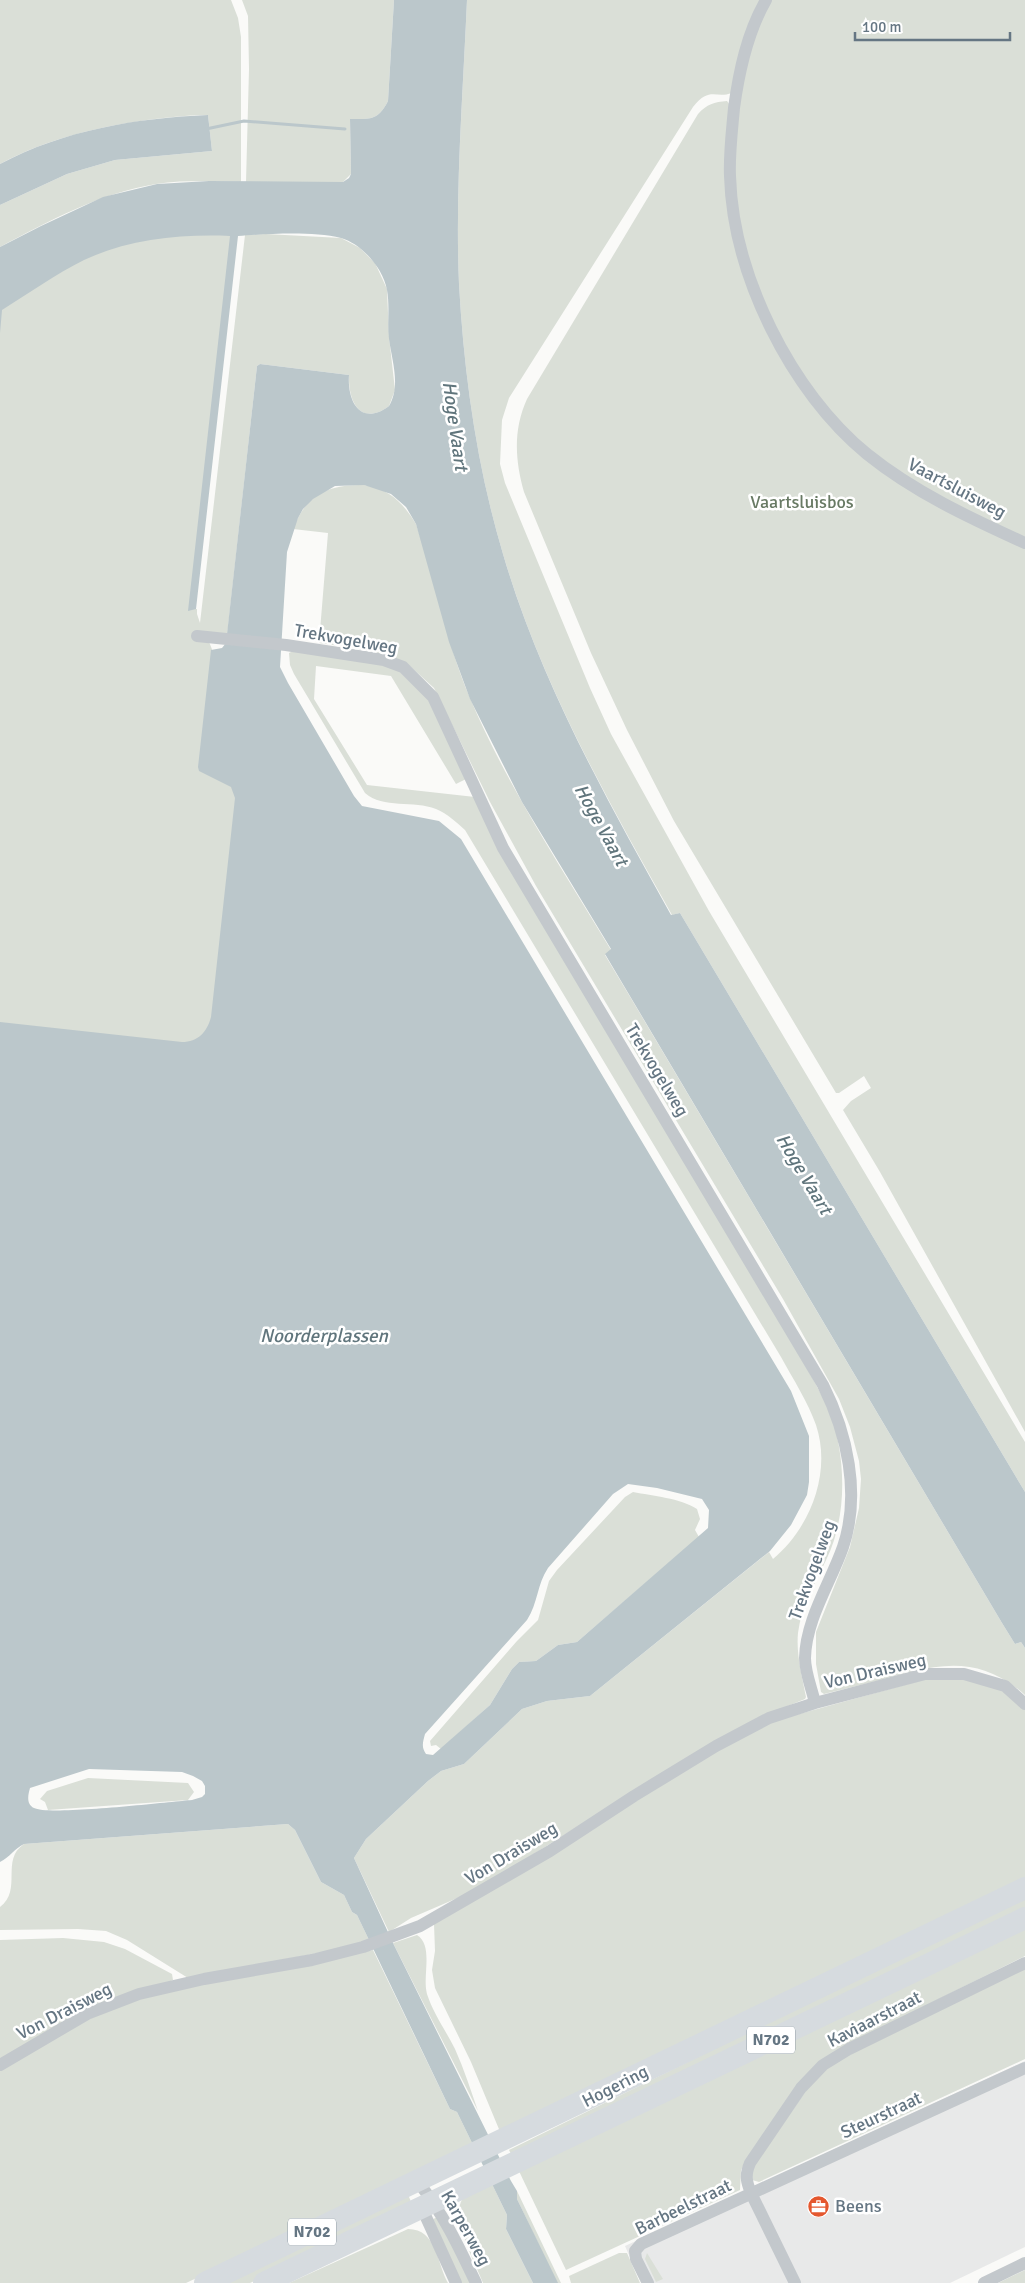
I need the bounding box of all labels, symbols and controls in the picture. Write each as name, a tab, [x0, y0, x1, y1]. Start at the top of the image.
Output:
scale bar	[855, 10, 1010, 42]
text: 100 m	[862, 18, 902, 36]
water label: Hoge Vaart	[437, 380, 473, 475]
street label: Vaartsluisweg	[904, 453, 1010, 523]
park label: Vaartsluisbos	[750, 491, 854, 513]
street label: Trekvogelweg	[293, 619, 399, 659]
water label: Hoge Vaart	[569, 780, 634, 872]
street label: Trekvogelweg	[621, 1020, 693, 1120]
water label: Hoge Vaart	[771, 1129, 839, 1221]
water label: Noorderplassen	[260, 1324, 389, 1348]
street label: Trekvogelweg	[784, 1517, 840, 1623]
street label: Von Draisweg	[822, 1649, 928, 1693]
street label: Von Draisweg	[461, 1817, 561, 1889]
street label: Von Draisweg	[13, 1978, 115, 2044]
street label: Kaviaarstraat	[823, 1986, 925, 2052]
road number: N702	[747, 2026, 795, 2054]
street label: Hogering	[578, 2060, 652, 2112]
street label: Steurstraat	[837, 2087, 925, 2143]
street label: Barbeelstraat	[631, 2174, 735, 2240]
street label: Karperweg	[436, 2186, 496, 2270]
office icon: Beens	[807, 2194, 831, 2218]
place label: Beens	[835, 2195, 882, 2217]
road number: N702	[288, 2218, 336, 2246]

